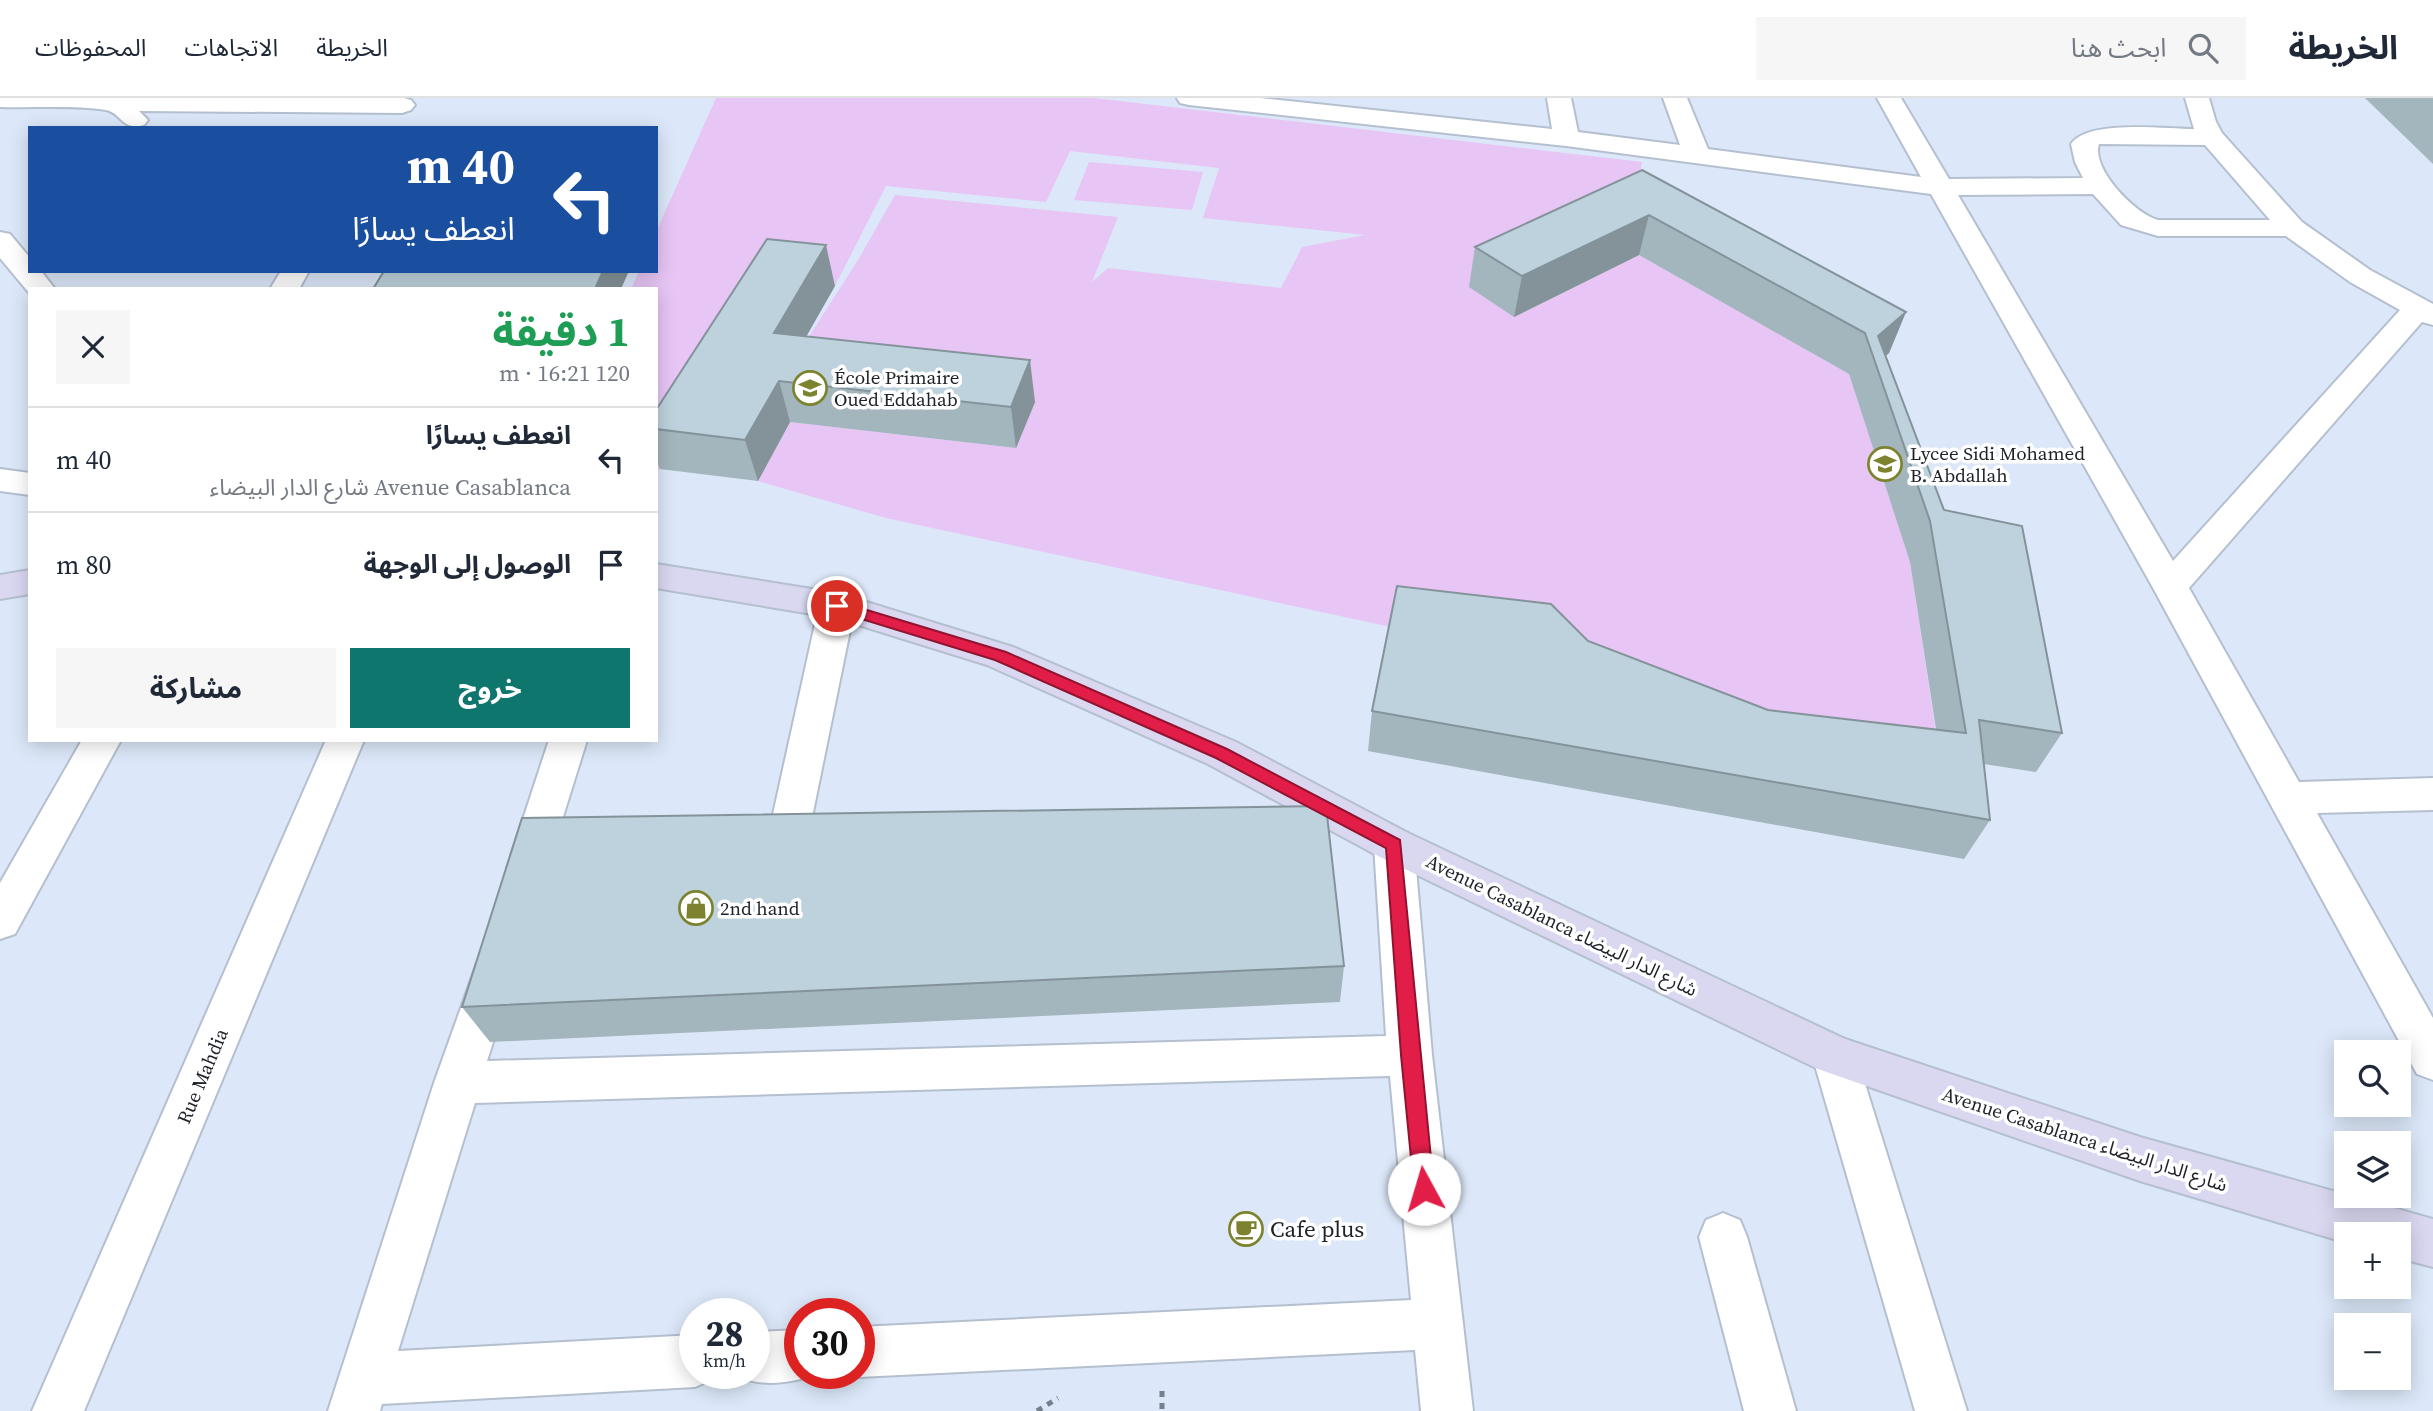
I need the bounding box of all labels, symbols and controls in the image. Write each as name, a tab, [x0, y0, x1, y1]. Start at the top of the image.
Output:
search box	[1756, 17, 2246, 80]
text: الخريطة	[2288, 25, 2398, 70]
icon: search	[2184, 29, 2222, 67]
text: ابحث هنا	[2071, 30, 2166, 66]
text: المحفوظات	[35, 31, 146, 64]
text: الاتجاهات	[184, 31, 278, 64]
text: الخريطة	[316, 31, 388, 64]
text: 40 m	[407, 132, 515, 199]
icon: left	[539, 154, 630, 245]
text: انعطف يسارًا	[352, 207, 515, 251]
text: 1 دقيقة	[493, 302, 630, 360]
button: close	[56, 310, 130, 384]
text: 120 m · 16:21	[499, 357, 630, 389]
place label: École Primaire Oued Eddahab	[834, 364, 959, 412]
school or university icon: École Primaire Oued Eddahab	[791, 369, 829, 407]
text: انعطف يسارًا	[426, 417, 571, 453]
place label: Lycee Sidi Mohamed B. Abdallah	[1910, 440, 2085, 488]
icon: left	[592, 441, 630, 479]
text: 40 m	[56, 442, 112, 478]
school or university icon: Lycee Sidi Mohamed B. Abdallah	[1866, 445, 1904, 483]
text: Avenue Casablanca شارع الدار البيضاء	[210, 471, 571, 503]
text: الوصول إلى الوجهة	[364, 546, 571, 582]
icon: arrive	[592, 546, 630, 584]
text: 80 m	[56, 547, 112, 583]
pin	[807, 576, 867, 636]
icon: arrive	[818, 587, 856, 625]
button: مشاركة	[56, 648, 336, 728]
button: خروج	[350, 648, 630, 728]
street label: Avenue Casablanca شارع الدار البيضاء	[1422, 848, 1702, 1003]
shop icon: 2nd hand	[677, 889, 715, 927]
place label: 2nd hand	[720, 895, 800, 921]
street label: Rue Mahdia	[170, 1024, 234, 1128]
map controls	[2334, 1040, 2411, 1390]
button: search	[2334, 1040, 2411, 1117]
street label: Avenue Casablanca شارع الدار البيضاء	[1939, 1081, 2231, 1198]
button: layers	[2334, 1131, 2411, 1208]
position arrow	[1387, 1152, 1461, 1226]
cafe icon: Cafe plus	[1227, 1210, 1265, 1248]
place label: Cafe plus	[1270, 1213, 1364, 1245]
button: +	[2334, 1222, 2411, 1299]
speed limit sign: 30	[784, 1298, 875, 1389]
text: 28	[706, 1310, 743, 1358]
button: −	[2334, 1313, 2411, 1390]
text: km/h	[703, 1348, 746, 1373]

